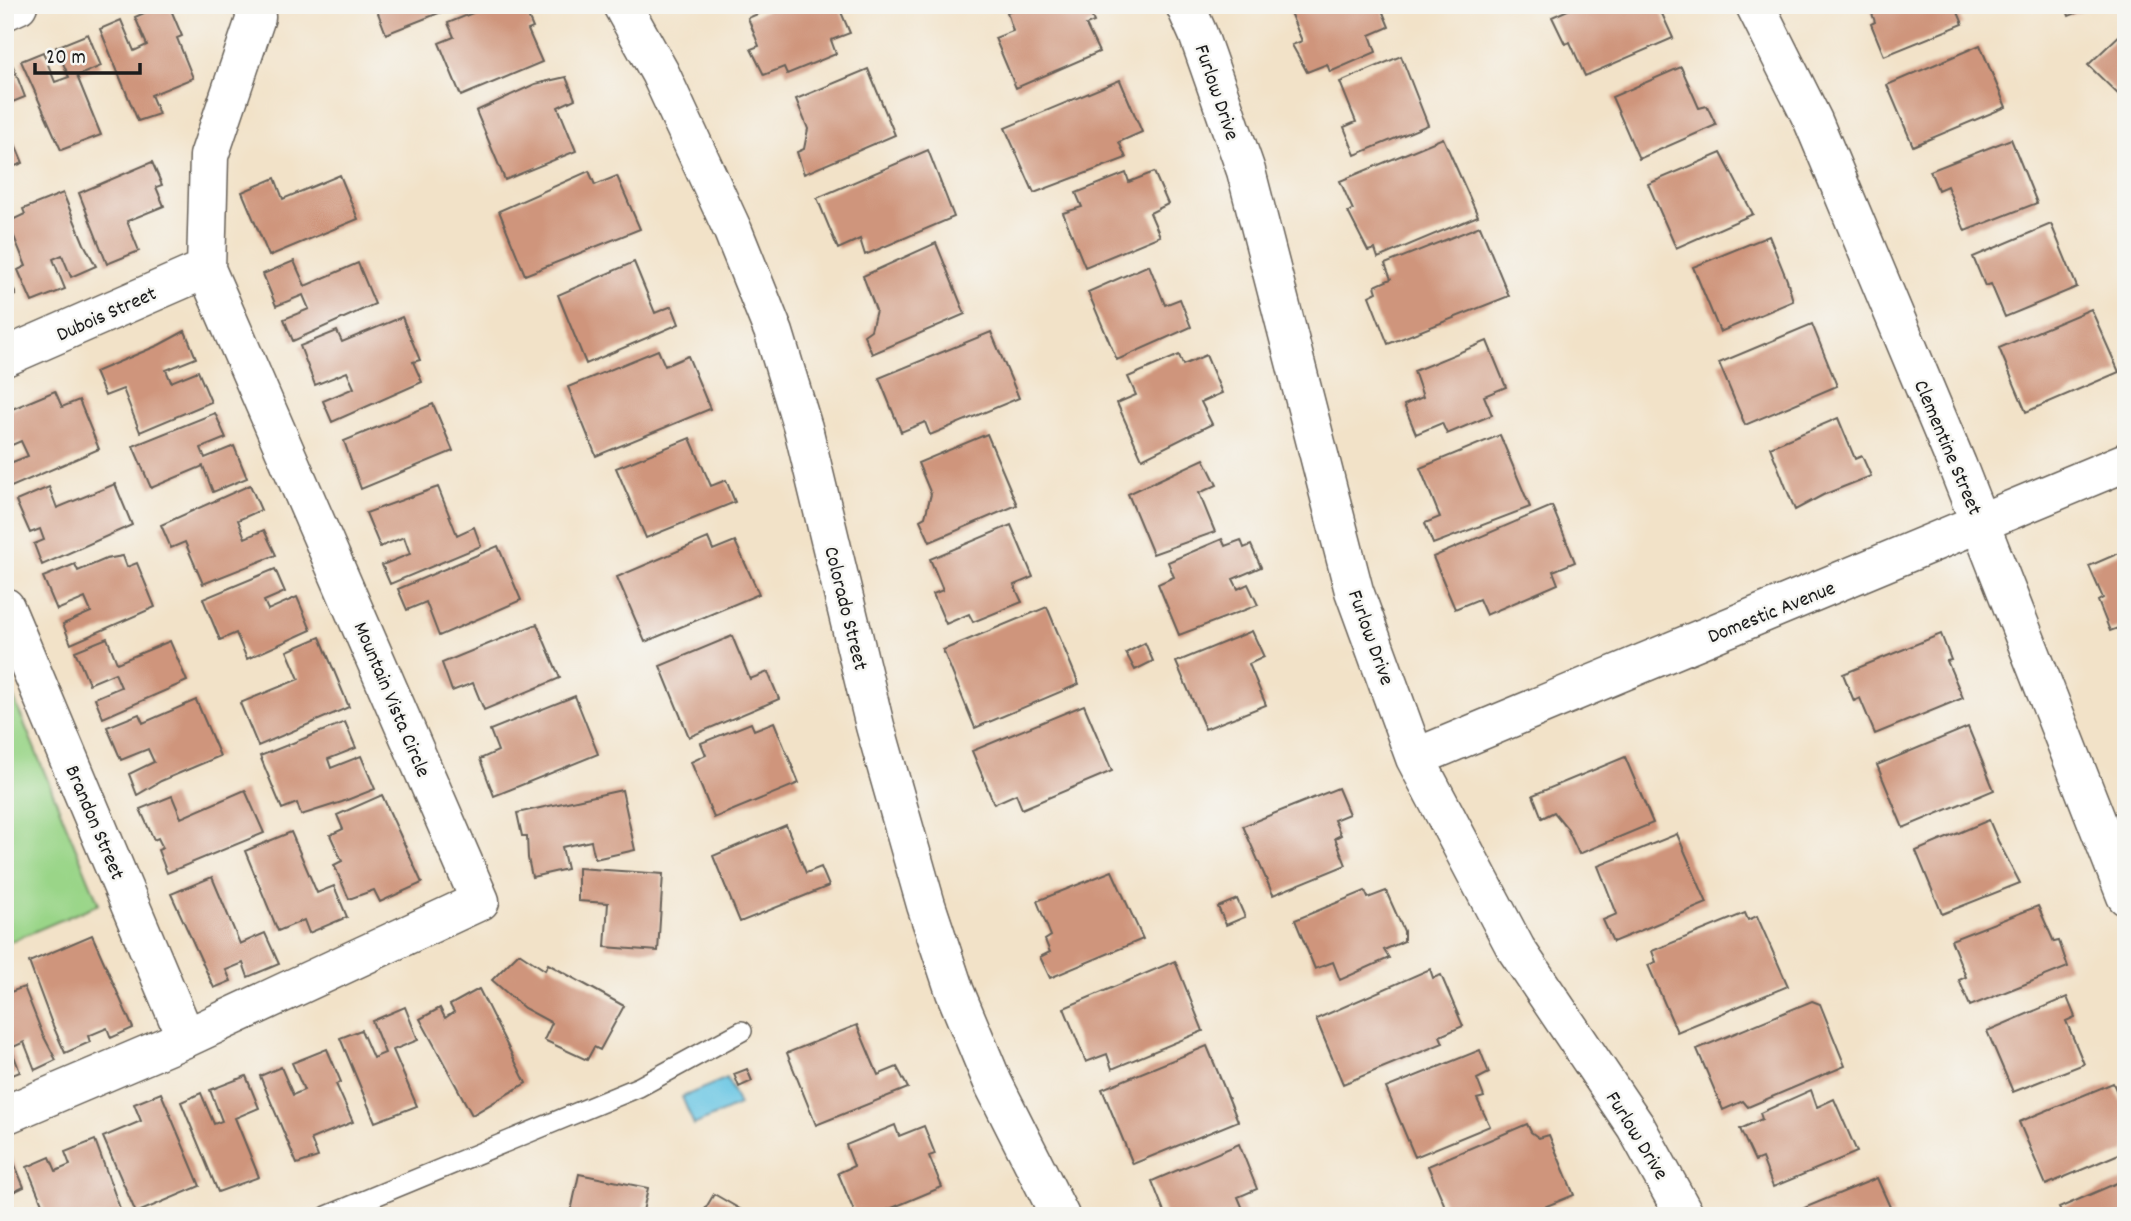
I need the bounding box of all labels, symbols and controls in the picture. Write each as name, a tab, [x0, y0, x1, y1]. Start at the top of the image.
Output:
scale bar	[35, 32, 140, 76]
street label: Furlow Drive	[1185, 41, 1246, 145]
text: 20 m	[46, 44, 86, 74]
street label: Dubois Street	[52, 280, 162, 351]
street label: Clementine Street	[1904, 376, 1988, 521]
street label: Colorado Street	[814, 544, 874, 674]
street label: Domestic Avenue	[1704, 575, 1840, 653]
street label: Furlow Drive	[1338, 586, 1400, 690]
street label: Mountain Vista Circle	[344, 618, 437, 783]
street label: Brandon Street	[56, 761, 131, 885]
street label: Furlow Drive	[1596, 1087, 1675, 1187]

